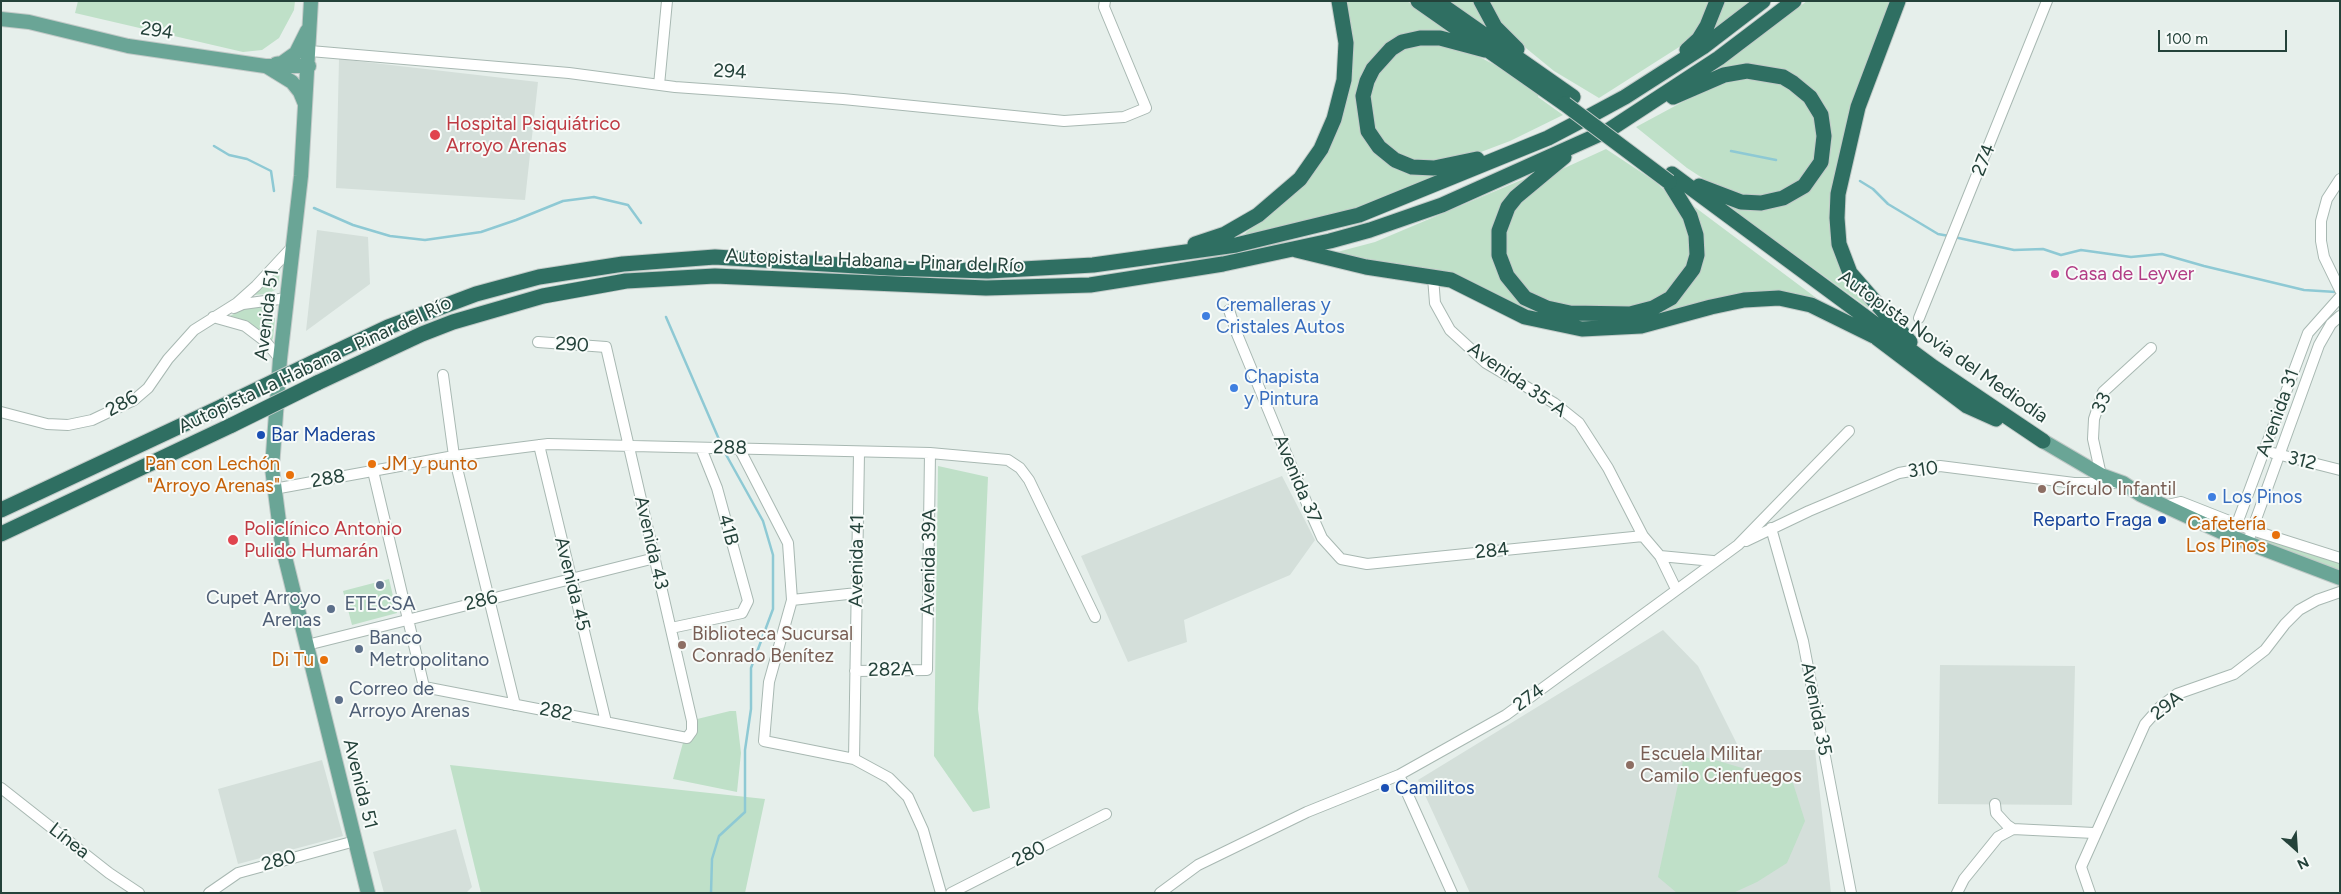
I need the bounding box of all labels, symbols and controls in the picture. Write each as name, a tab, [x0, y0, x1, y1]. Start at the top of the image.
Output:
street label: 294	[139, 17, 175, 45]
scale bar	[2161, 20, 2290, 52]
text: 100 m	[2166, 30, 2208, 48]
street label: 294	[713, 59, 747, 85]
place label: Hospital Psiquiátrico Arroyo Arenas	[446, 113, 621, 157]
marker: Hospital Psiquiátrico Arroyo Arenas	[428, 128, 442, 142]
street label: 274	[1967, 141, 2001, 179]
street label: Autopista La Habana - Pinar del Río	[725, 244, 1025, 278]
place label: Casa de Leyver	[2065, 263, 2194, 285]
street label: Autopista Novia del Mediodía	[1834, 266, 2052, 428]
street label: Avenida 51	[250, 268, 284, 362]
marker: Casa de Leyver	[2049, 268, 2061, 280]
street label: Autopista La Habana - Pinar del Río	[175, 292, 455, 438]
place label: Cremalleras y Cristales Autos	[1216, 294, 1345, 338]
marker: Cremalleras y Cristales Autos	[1200, 310, 1212, 322]
street label: 290	[554, 332, 590, 358]
street label: Avenida 35-A	[1463, 338, 1571, 422]
place label: Chapista y Pintura	[1244, 366, 1319, 410]
street label: Avenida 31	[2252, 366, 2304, 460]
marker: Chapista y Pintura	[1228, 382, 1240, 394]
street label: 286	[102, 386, 142, 422]
street label: 33	[2087, 389, 2117, 417]
place label: Bar Maderas	[271, 424, 376, 446]
marker: Bar Maderas	[255, 429, 267, 441]
street label: Avenida 37	[1268, 431, 1326, 527]
street label: 288	[713, 436, 747, 460]
street label: 312	[2285, 446, 2319, 476]
place label: Pan con Lechón "Arroyo Arenas"	[145, 453, 280, 497]
place label: JM y punto	[382, 453, 478, 475]
street label: 310	[1906, 457, 1940, 483]
marker: JM y punto	[366, 458, 378, 470]
street label: 288	[309, 465, 347, 493]
marker: Pan con Lechón "Arroyo Arenas"	[284, 469, 296, 481]
place label: Círculo Infantil	[2052, 478, 2176, 500]
marker: Círculo Infantil	[2036, 483, 2048, 495]
place label: Los Pinos	[2222, 486, 2302, 508]
marker: Los Pinos	[2206, 491, 2218, 503]
street label: Avenida 43	[629, 494, 673, 592]
street label: Avenida 39A	[917, 508, 941, 616]
place label: Reparto Fraga	[2032, 509, 2152, 531]
street label: 41B	[713, 512, 743, 548]
place label: Cafetería Los Pinos	[2186, 513, 2266, 557]
street label: Avenida 41	[845, 514, 869, 608]
marker: Reparto Fraga	[2156, 514, 2168, 526]
place label: Policlínico Antonio Pulido Humarán	[244, 518, 402, 562]
marker: Cafetería Los Pinos	[2270, 529, 2282, 541]
marker: Policlínico Antonio Pulido Humarán	[226, 533, 240, 547]
street label: Avenida 45	[549, 535, 595, 633]
street label: 284	[1474, 538, 1510, 564]
marker: ETECSA	[374, 579, 386, 591]
street label: 286	[462, 586, 500, 616]
place label: Cupet Arroyo Arenas	[206, 587, 321, 631]
place label: ETECSA	[344, 593, 416, 615]
marker: Cupet Arroyo Arenas	[325, 603, 337, 615]
place label: Biblioteca Sucursal Conrado Benítez	[692, 623, 853, 667]
place label: Banco Metropolitano	[369, 627, 489, 671]
marker: Biblioteca Sucursal Conrado Benítez	[676, 639, 688, 651]
marker: Banco Metropolitano	[353, 643, 365, 655]
place label: Di Tu	[272, 649, 314, 671]
marker: Di Tu	[318, 654, 330, 666]
street label: 282A	[868, 658, 914, 682]
street label: Avenida 35	[1796, 660, 1836, 758]
place label: Correo de Arroyo Arenas	[349, 678, 470, 722]
street label: 274	[1509, 679, 1549, 717]
street label: 29A	[2146, 686, 2188, 726]
marker: Correo de Arroyo Arenas	[333, 694, 345, 706]
street label: 282	[538, 698, 574, 726]
street label: Avenida 51	[338, 737, 382, 831]
place label: Escuela Militar Camilo Cienfuegos	[1640, 743, 1802, 787]
marker: Escuela Militar Camilo Cienfuegos	[1624, 759, 1636, 771]
place label: Camilitos	[1395, 777, 1475, 799]
marker: Camilitos	[1379, 782, 1391, 794]
street label: Línea	[44, 818, 94, 864]
north arrow	[2271, 824, 2321, 874]
street label: 280	[1008, 836, 1050, 872]
street label: 280	[259, 846, 299, 876]
text: N	[2294, 853, 2311, 873]

